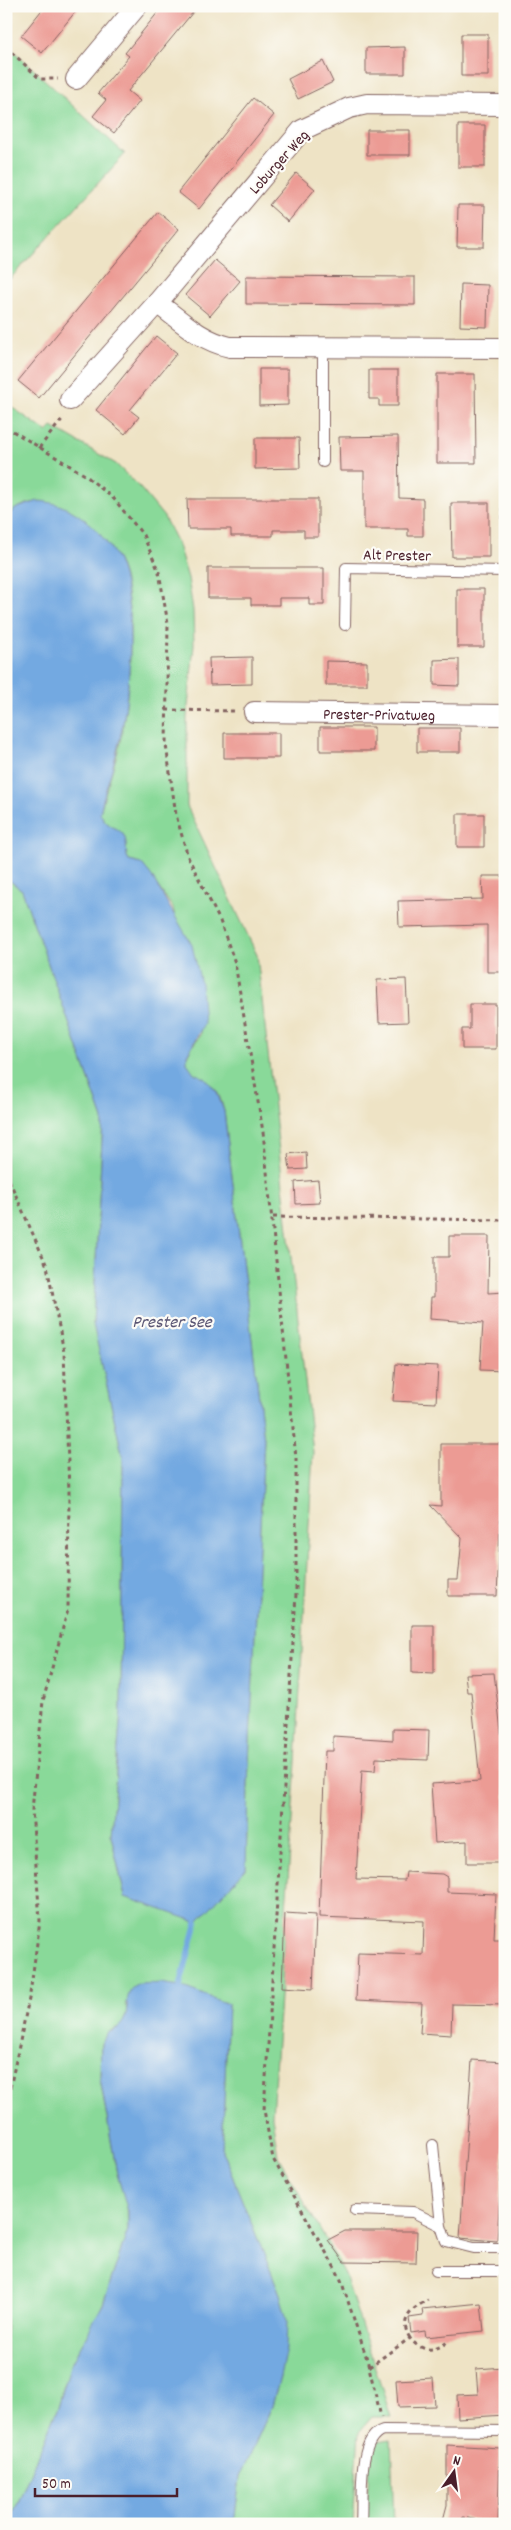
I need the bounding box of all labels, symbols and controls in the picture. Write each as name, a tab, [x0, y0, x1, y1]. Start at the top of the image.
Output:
street label: Loburger Weg	[244, 125, 315, 200]
street label: Alt Prester	[363, 544, 431, 569]
street label: Prester-Privatweg	[323, 704, 435, 728]
water label: Prester See	[132, 1311, 213, 1336]
north arrow	[428, 2448, 478, 2498]
text: N	[451, 2451, 463, 2472]
scale bar	[35, 2465, 178, 2497]
text: 50 m	[42, 2474, 71, 2496]

